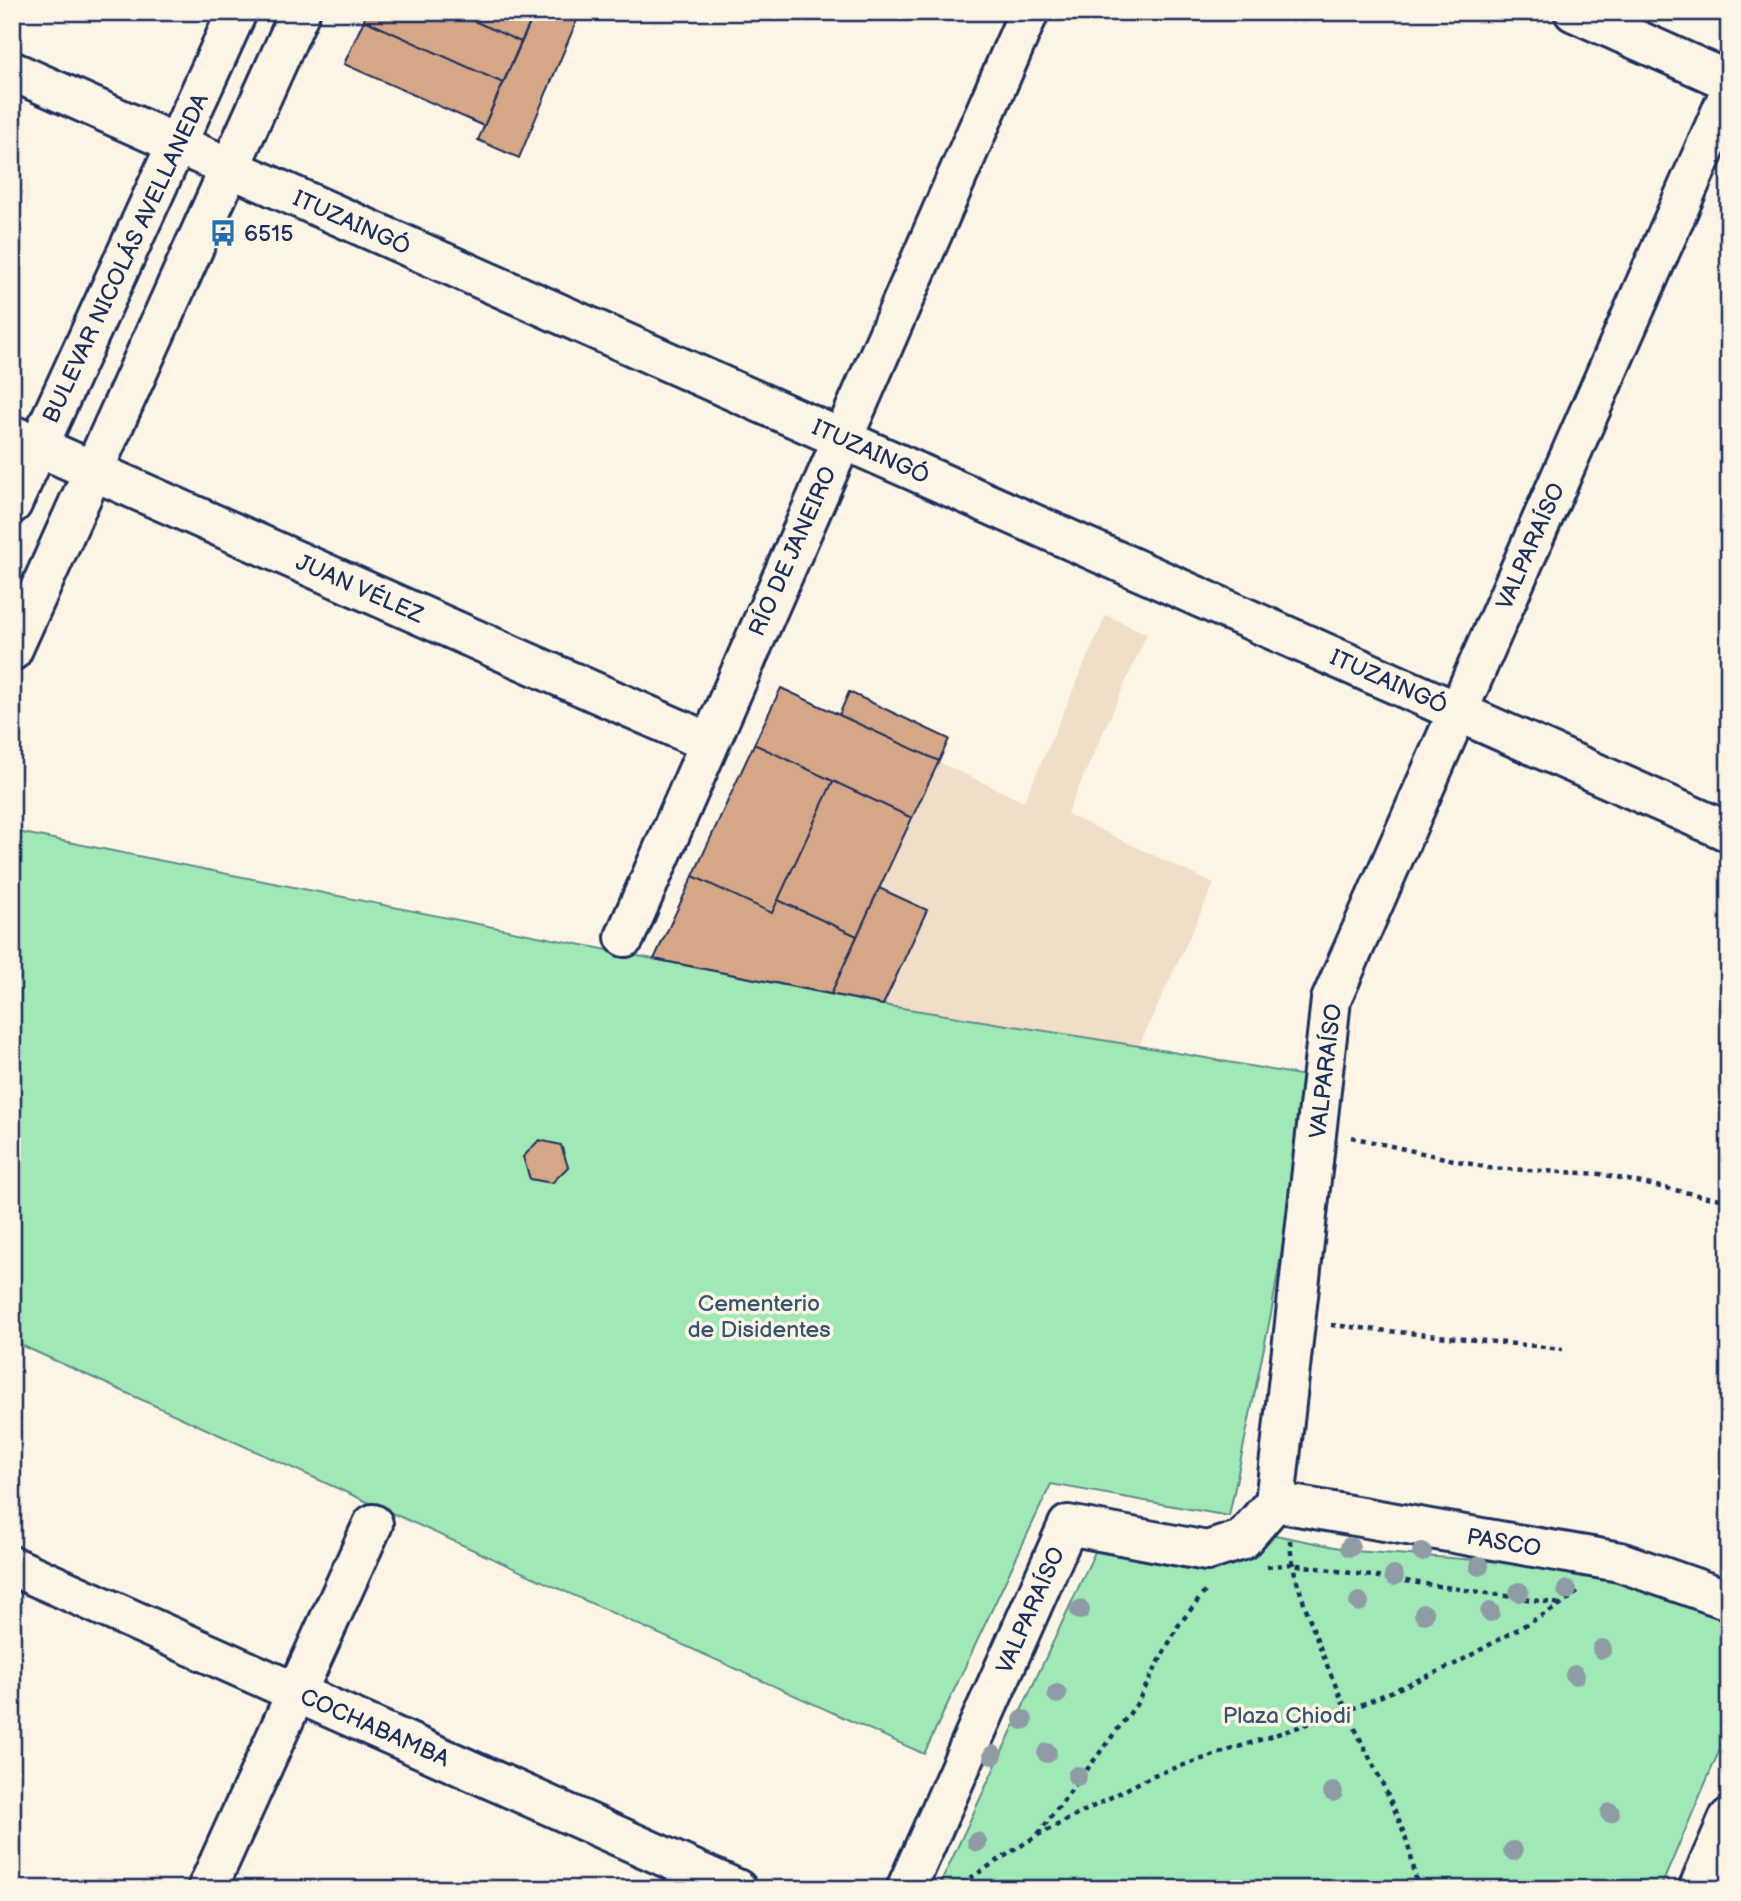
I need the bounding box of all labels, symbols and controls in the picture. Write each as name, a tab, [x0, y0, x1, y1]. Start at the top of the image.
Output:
street label: BULEVAR NICOLÁS AVELLANEDA	[37, 88, 215, 428]
street label: ITUZAINGÓ	[289, 185, 415, 261]
bus stop icon: 6515	[208, 218, 238, 248]
place label: 6515	[244, 220, 293, 248]
street label: ITUZAINGÓ	[808, 414, 934, 490]
street label: RÍO DE JANEIRO	[743, 462, 843, 641]
street label: VALPARAÍSO	[1491, 479, 1571, 614]
street label: JUAN VÉLEZ	[291, 548, 429, 630]
street label: ITUZAINGÓ	[1326, 644, 1452, 720]
street label: VALPARAÍSO	[1304, 1002, 1348, 1140]
park label: Cementerio de Disidentes	[687, 1290, 831, 1344]
street label: PASCO	[1465, 1523, 1543, 1563]
street label: VALPARAÍSO	[991, 1543, 1071, 1678]
street label: COCHABAMBA	[296, 1683, 454, 1774]
park label: Plaza Chiodi	[1223, 1702, 1351, 1730]

